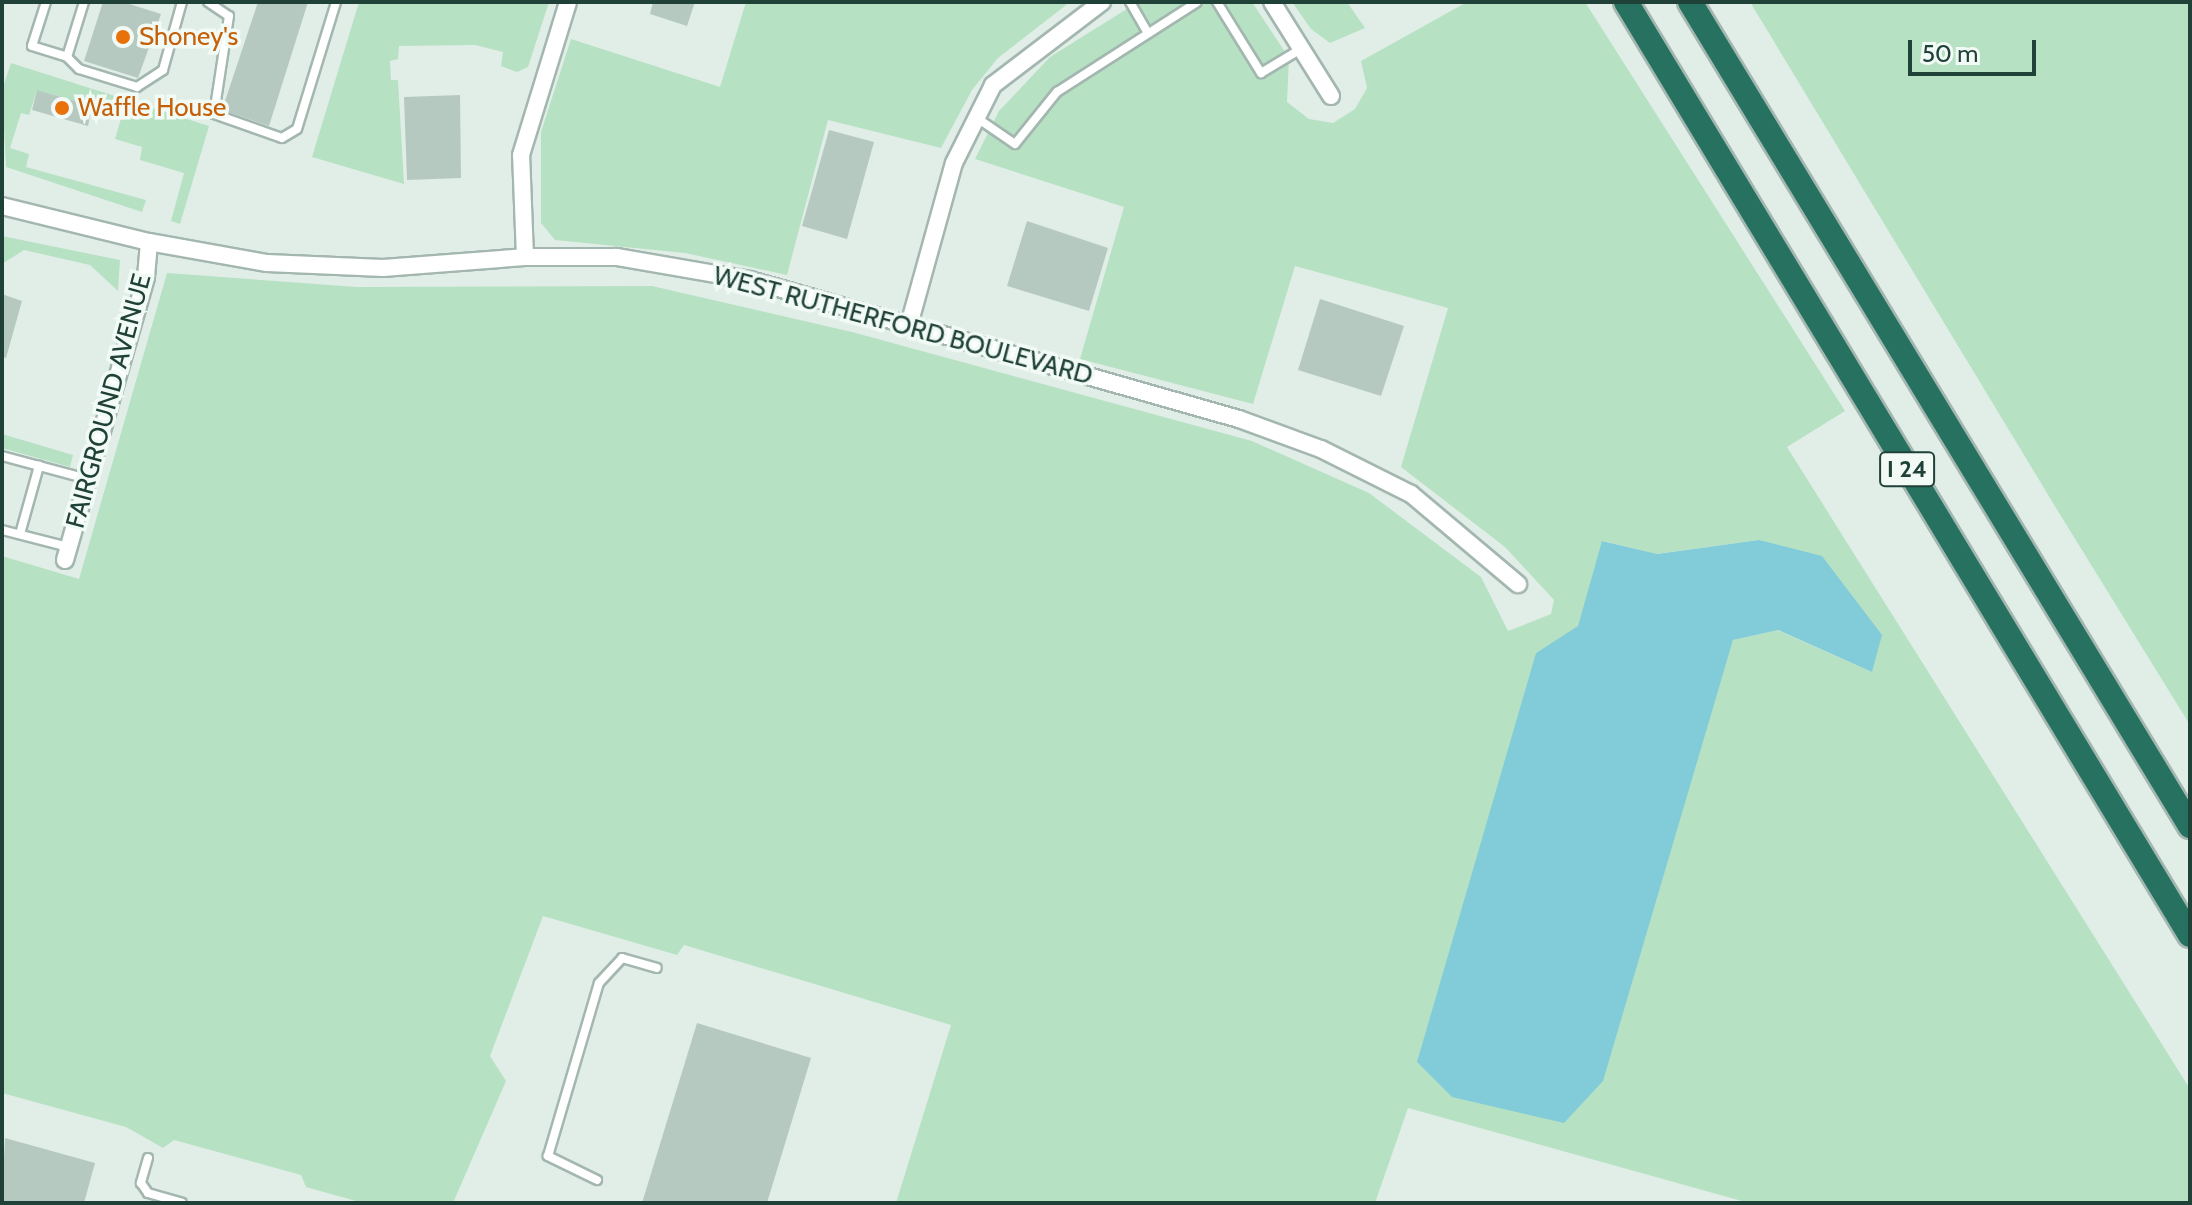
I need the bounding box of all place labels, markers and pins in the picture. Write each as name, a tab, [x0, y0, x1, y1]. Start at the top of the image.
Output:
place label: Shoney's	[139, 21, 238, 53]
marker: Shoney's	[114, 28, 132, 46]
place label: Waffle House	[78, 92, 226, 124]
marker: Waffle House	[53, 99, 71, 117]

